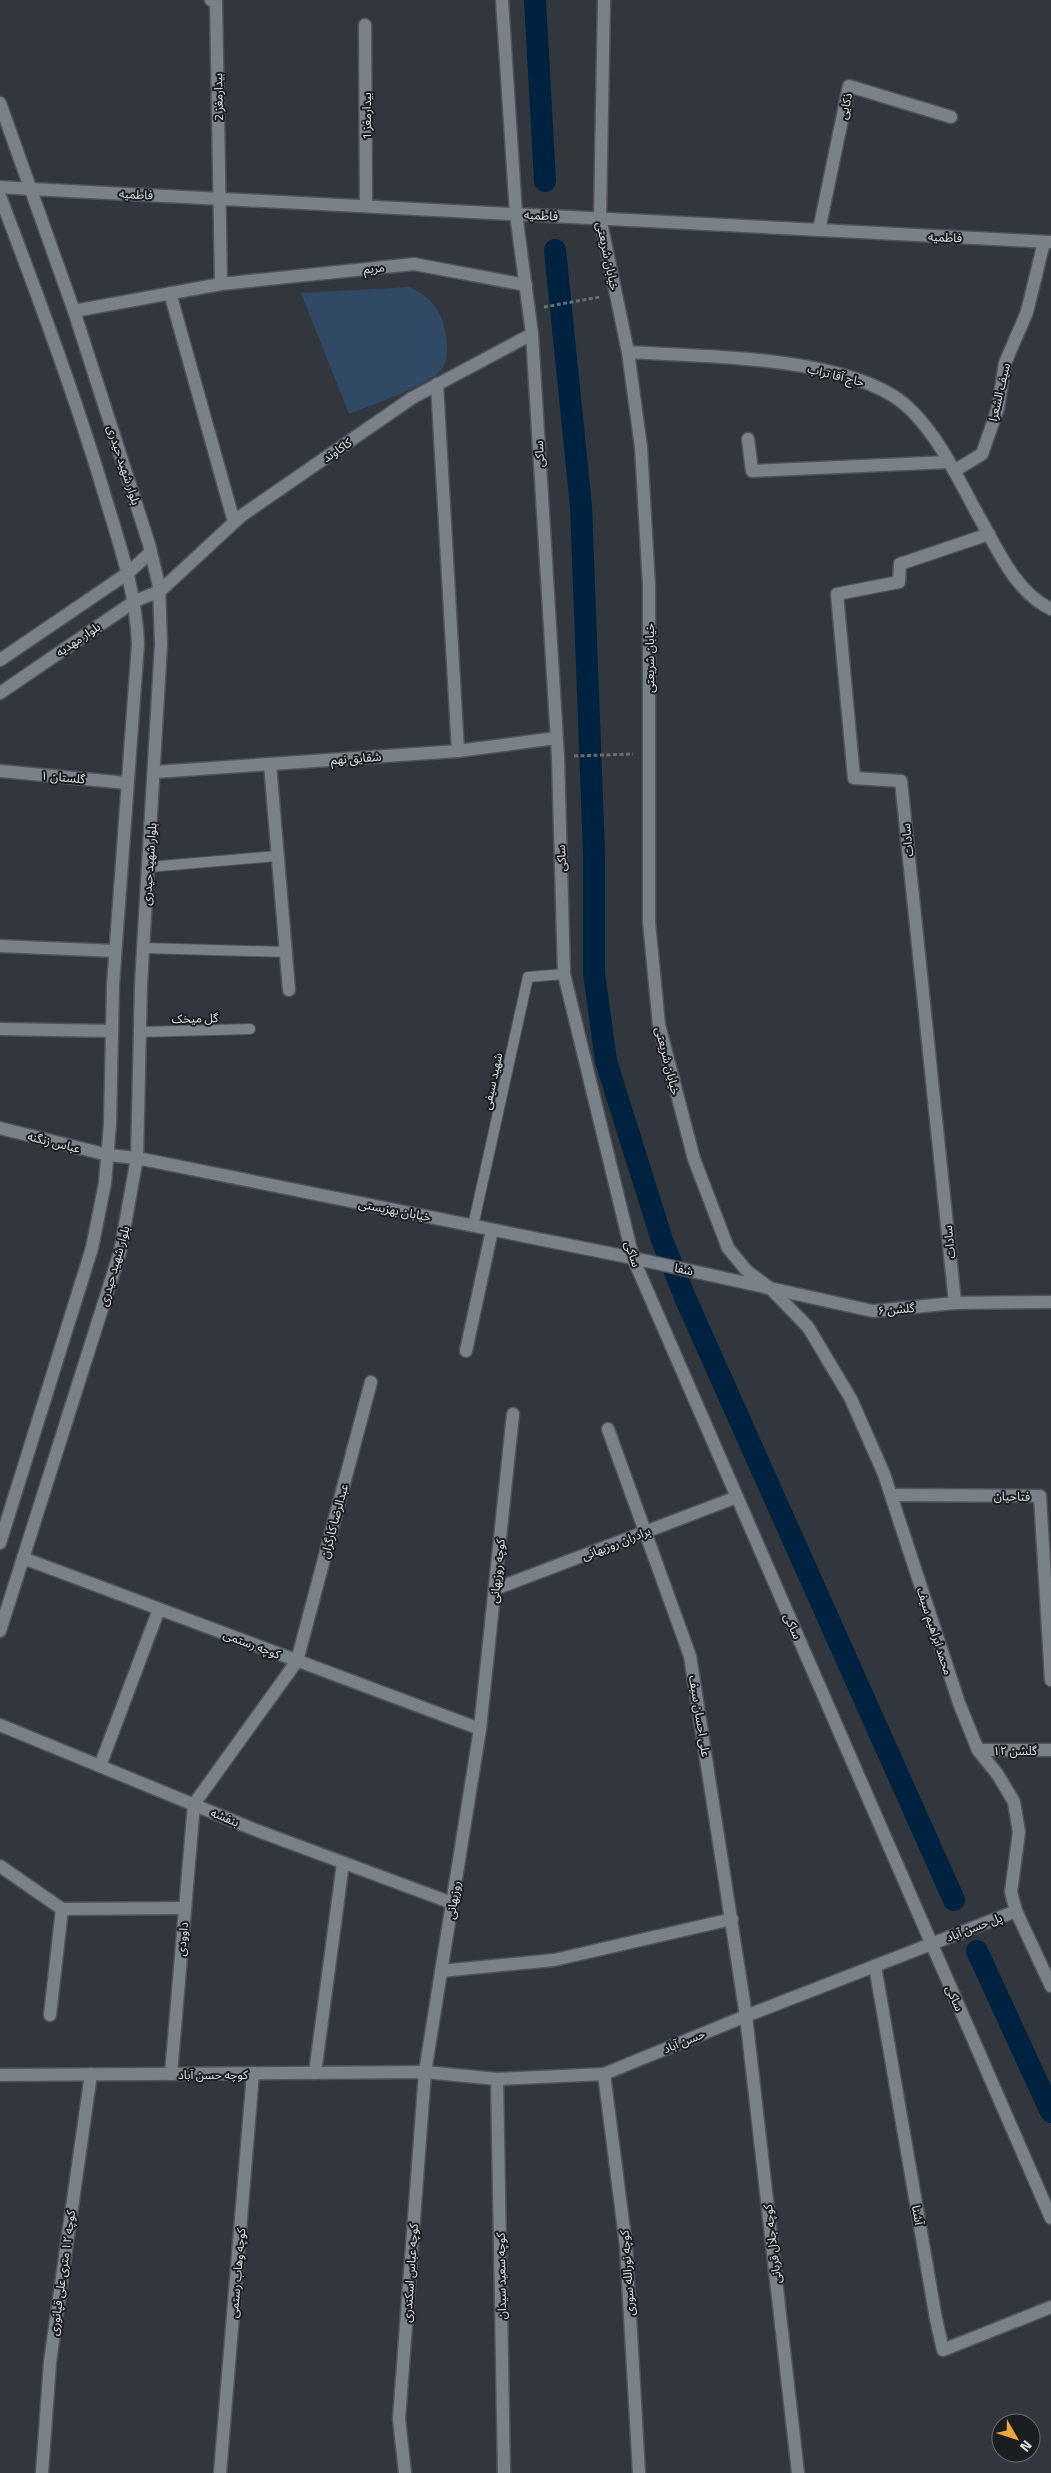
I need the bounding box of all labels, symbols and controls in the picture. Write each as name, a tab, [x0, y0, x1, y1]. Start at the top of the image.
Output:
street label: بیدارمغز 2	[208, 73, 228, 121]
street label: ذکایی	[833, 91, 857, 121]
street label: بیدارمغز 1	[357, 92, 376, 140]
street label: فاطمیه	[118, 184, 154, 204]
street label: فاطمیه	[523, 205, 559, 225]
street label: خیابان شریعتی	[591, 220, 625, 292]
street label: فاطمیه	[927, 227, 963, 247]
street label: مریم	[363, 257, 385, 279]
street label: حاج آقا تراب	[806, 359, 866, 391]
street label: سیف الشعرا	[983, 361, 1015, 423]
street label: بلوار شهید حیدری	[102, 423, 146, 507]
street label: کاکاوند	[318, 433, 356, 467]
street label: ساکی	[529, 440, 549, 468]
street label: بلوار مهدیه	[52, 617, 104, 661]
street label: خیابان شریعتی	[640, 623, 659, 693]
street label: شقایق نهم	[330, 747, 382, 769]
street label: گلستان ۱	[40, 766, 87, 788]
street label: بلوار شهید حیدری	[137, 822, 161, 906]
street label: سادات	[896, 822, 918, 858]
street label: ساکی	[551, 844, 571, 872]
street label: گل میخک	[172, 1008, 219, 1028]
street label: خیابان شریعتی	[650, 1025, 686, 1097]
street label: شهید سیفی	[477, 1051, 507, 1111]
street label: عباس زنگنه	[25, 1126, 83, 1158]
street label: خیابان بهزیستی	[357, 1194, 433, 1226]
street label: بلوار شهید حیدری	[93, 1224, 135, 1308]
street label: سادات	[938, 1224, 960, 1260]
street label: ساکی	[620, 1238, 646, 1270]
street label: شفا	[673, 1258, 695, 1280]
street label: گلشن ۶	[877, 1298, 916, 1320]
street label: عبدالرضا کارگران	[315, 1481, 353, 1561]
street label: فتاحیان	[994, 1486, 1030, 1506]
street label: برادران روزبهانی	[579, 1521, 653, 1565]
street label: کوچه روزبهانی	[484, 1537, 510, 1604]
street label: محمد ابراهیم سیف	[912, 1585, 958, 1677]
street label: ساکی	[779, 1610, 807, 1642]
street label: کوچه رستمی	[221, 1624, 284, 1664]
street label: علی احسان سیف	[684, 1674, 716, 1758]
street label: گلشن ۱۲	[993, 1741, 1038, 1760]
street label: بنفشه	[208, 1803, 242, 1831]
street label: روزبهانی	[441, 1879, 465, 1921]
street label: پل حسن آباد	[943, 1908, 1005, 1946]
street label: داوودی	[171, 1921, 193, 1957]
street label: ساکی	[941, 1982, 969, 2014]
street label: حسن آباد	[660, 2024, 708, 2058]
street label: کوچه حسن آباد	[178, 2065, 249, 2084]
street label: کوچه جلال قربانی	[758, 2202, 786, 2285]
street label: آشنا	[907, 2204, 929, 2227]
street label: کوچه ۱۲ متری علی قپانوری	[44, 2208, 80, 2337]
street label: کوچه عباس اسکندری	[397, 2222, 423, 2323]
street label: کوچه وهاب رستمی	[224, 2226, 250, 2319]
street label: کوچه نورالله سوری	[614, 2228, 639, 2316]
street label: کوچه سعید سیدان	[491, 2231, 511, 2319]
north arrow	[991, 2413, 1041, 2463]
text: N	[1015, 2436, 1038, 2457]

